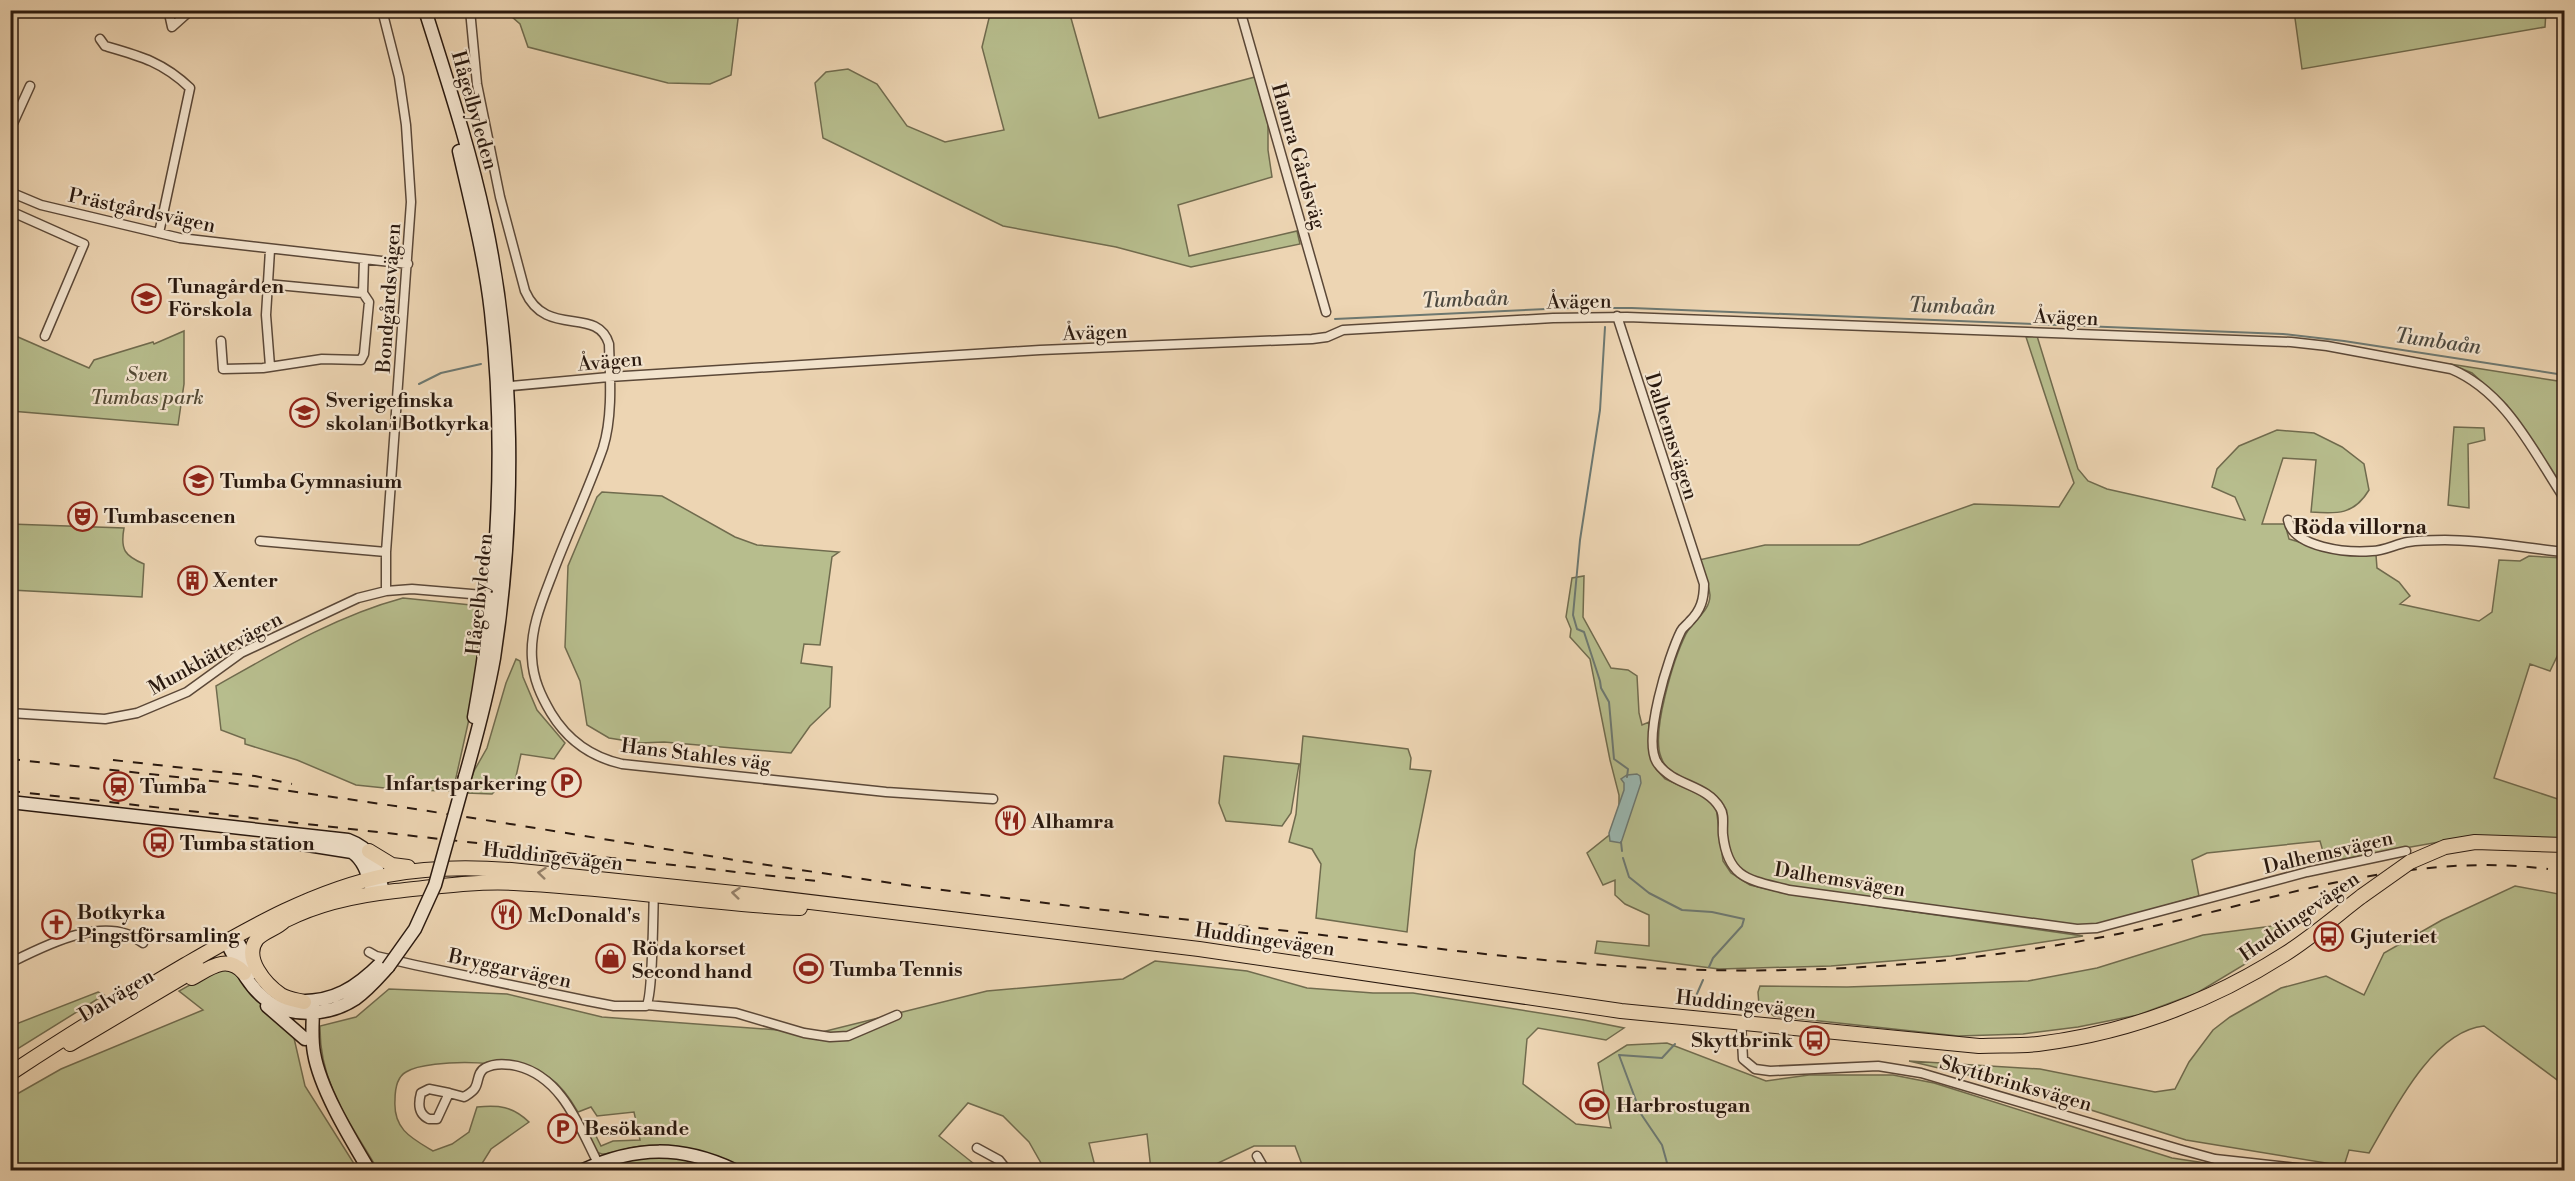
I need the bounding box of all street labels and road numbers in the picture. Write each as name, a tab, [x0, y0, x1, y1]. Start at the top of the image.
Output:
street label: Hågelbyleden	[445, 48, 502, 173]
street label: Hamra Gårdsväg	[1265, 81, 1331, 233]
street label: Prästgårdsvägen	[66, 184, 218, 239]
street label: Bondgårdsvägen	[372, 222, 407, 375]
street label: Åvägen	[1545, 288, 1612, 316]
street label: Åvägen	[2032, 304, 2099, 332]
street label: Åvägen	[1061, 319, 1128, 347]
street label: Åvägen	[576, 346, 644, 378]
street label: Dalhemsvägen	[1638, 370, 1703, 503]
street label: Hågelbyleden	[462, 532, 499, 656]
street label: Munkhättevägen	[144, 607, 287, 702]
street label: Hans Stahles väg	[619, 734, 773, 777]
street label: Dalhemsvägen	[2261, 826, 2396, 881]
street label: Huddingevägen	[481, 838, 624, 877]
street label: Dalhemsvägen	[1772, 858, 1907, 903]
street label: Huddingevägen	[2235, 867, 2365, 968]
street label: Huddingevägen	[1193, 918, 1336, 963]
street label: Bryggarvägen	[445, 944, 574, 995]
street label: Dalvägen	[74, 964, 159, 1029]
street label: Huddingevägen	[1674, 986, 1817, 1025]
street label: Skyttbrinksvägen	[1937, 1051, 2095, 1118]

